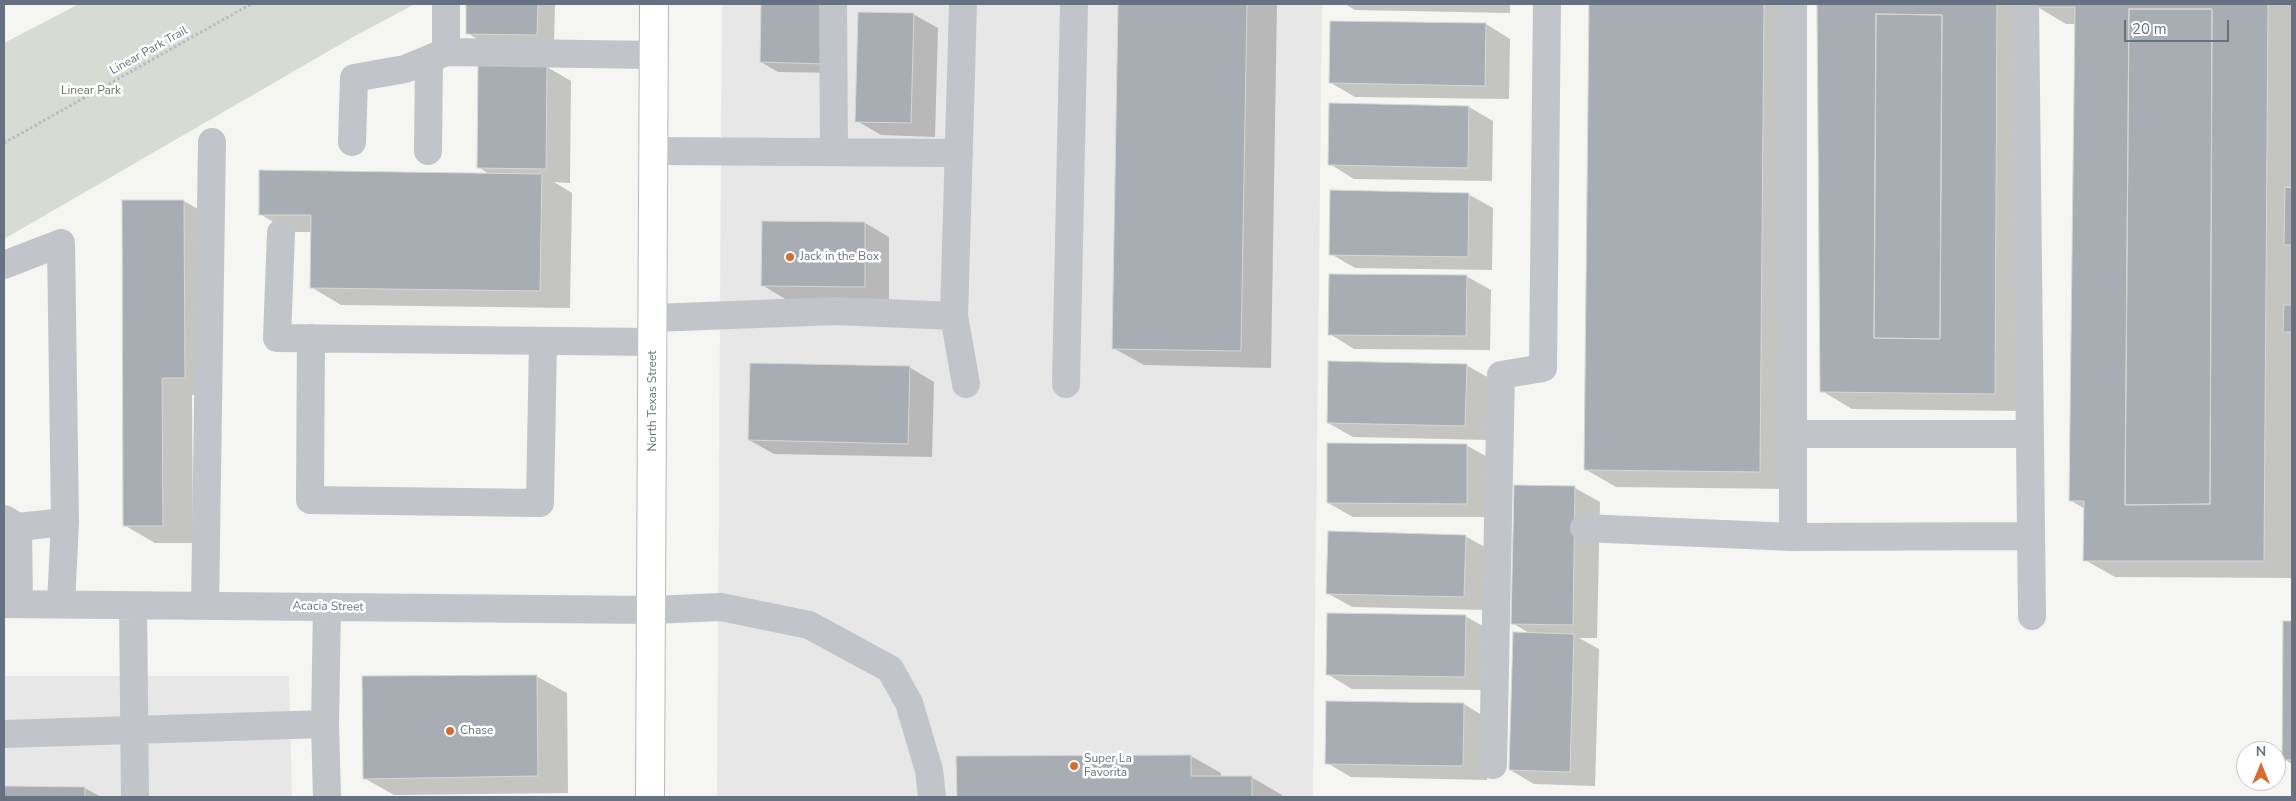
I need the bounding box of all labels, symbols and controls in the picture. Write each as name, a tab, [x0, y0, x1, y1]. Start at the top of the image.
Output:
scale bar	[2126, 10, 2231, 42]
text: 20 m	[2132, 19, 2167, 39]
street label: Linear Park Trail	[108, 24, 190, 78]
park label: Linear Park	[61, 84, 121, 98]
place label: Jack in the Box	[800, 250, 879, 264]
marker: Jack in the Box	[784, 251, 796, 263]
street label: North Texas Street	[646, 350, 660, 452]
street label: Acacia Street	[292, 599, 364, 615]
place label: Chase	[460, 724, 493, 738]
marker: Chase	[444, 725, 456, 737]
north arrow	[2236, 741, 2286, 791]
text: N	[2256, 742, 2266, 761]
place label: Super La Favorita	[1084, 752, 1132, 780]
marker: Super La Favorita	[1068, 760, 1080, 772]

